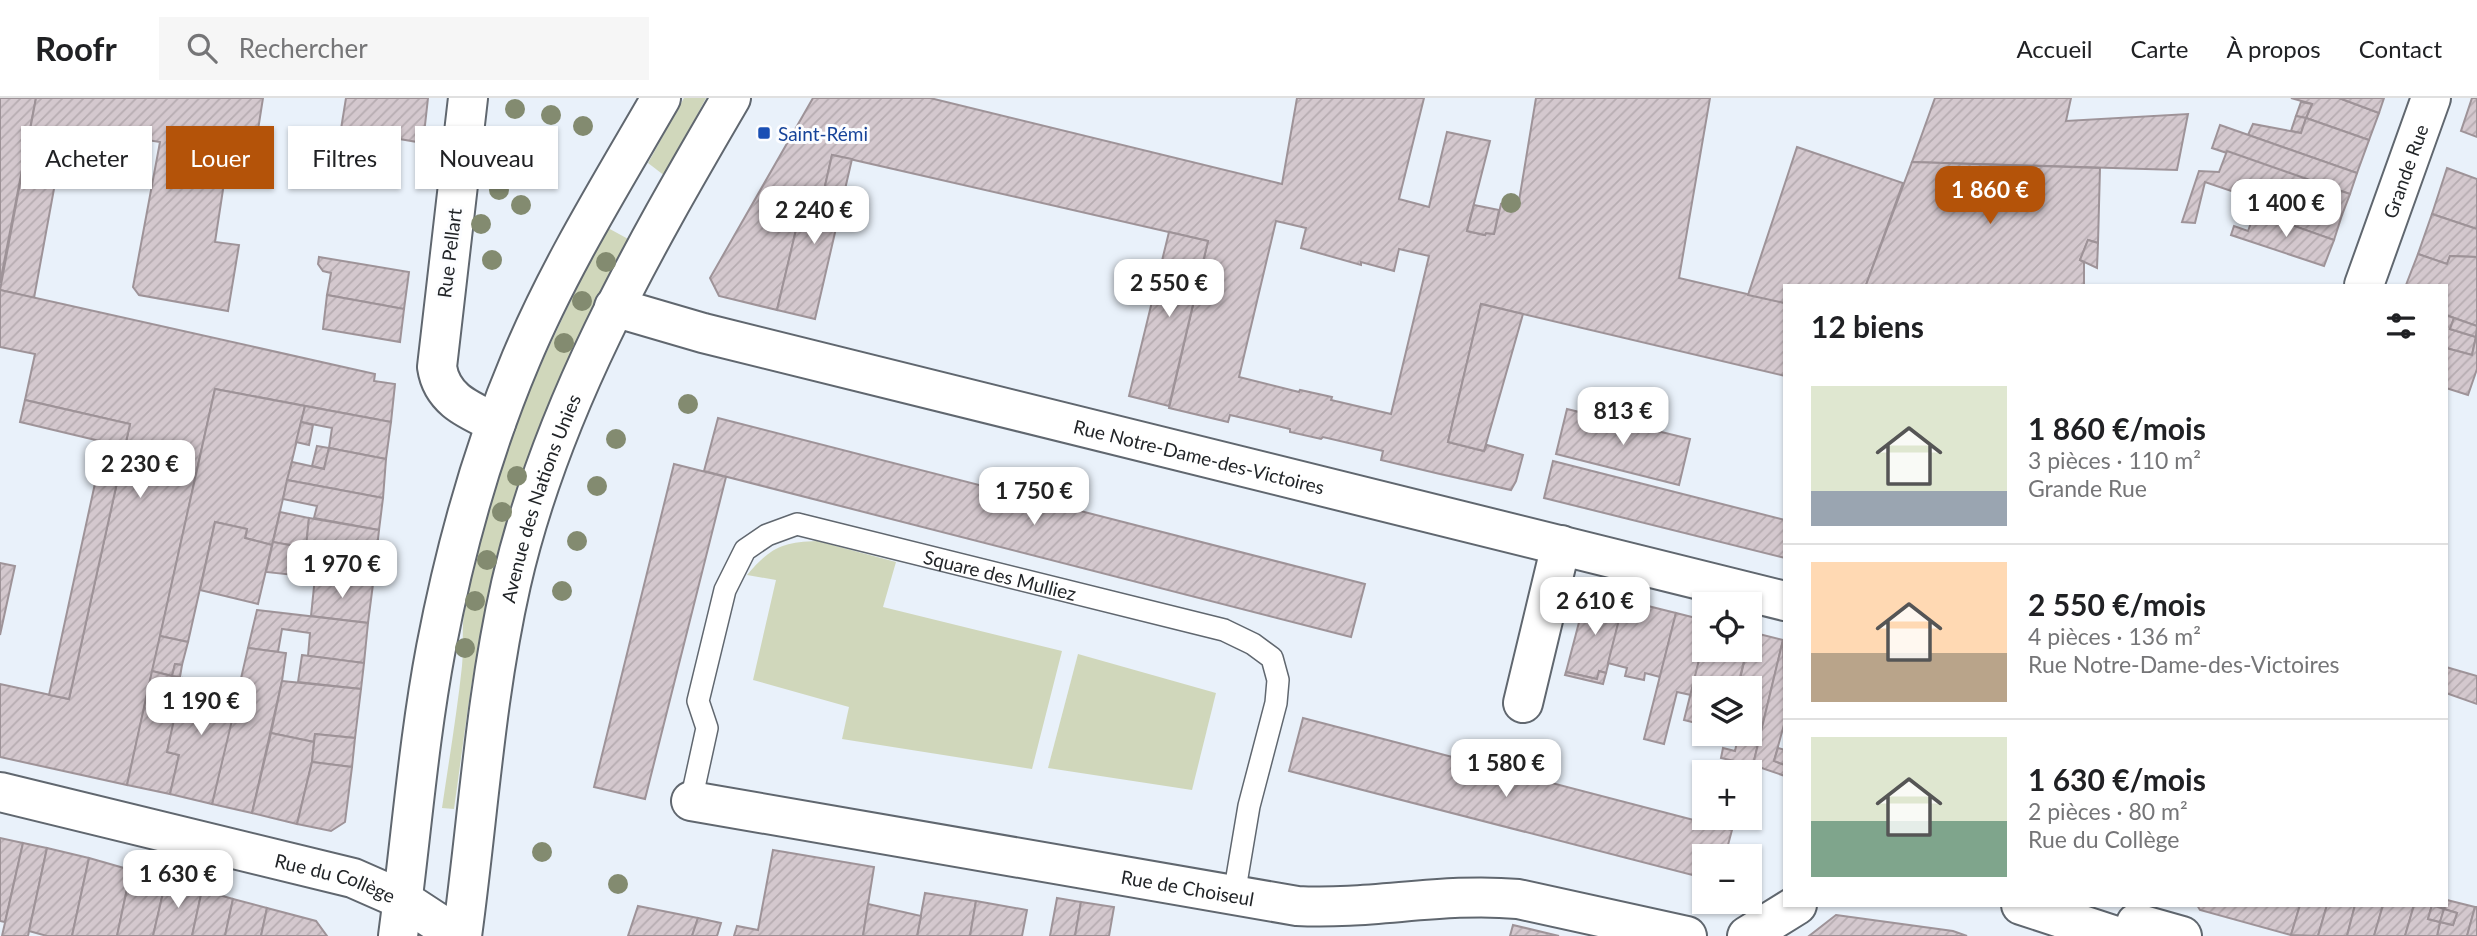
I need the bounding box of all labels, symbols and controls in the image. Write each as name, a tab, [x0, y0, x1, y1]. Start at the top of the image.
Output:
search box	[159, 17, 649, 80]
text: Roofr	[35, 28, 117, 68]
icon: search	[183, 29, 221, 67]
text: Rechercher	[239, 32, 368, 64]
text: Accueil	[2016, 34, 2092, 63]
text: Carte	[2130, 34, 2188, 63]
text: À propos	[2226, 34, 2321, 63]
text: Contact	[2359, 34, 2442, 63]
street label: Grande Rue	[2377, 121, 2432, 221]
place label: Saint-Rémi	[778, 122, 868, 145]
marker: Saint-Rémi	[756, 125, 772, 141]
chip: Acheter	[21, 126, 152, 189]
chip: Louer	[166, 126, 274, 189]
chip: Filtres	[288, 126, 401, 189]
chip: Nouveau	[415, 126, 558, 189]
pin: 1 860 €	[1925, 166, 2055, 226]
text: 1 860 €	[1951, 175, 2029, 203]
pin: 1 400 €	[2221, 180, 2351, 239]
pin: 2 240 €	[749, 186, 879, 246]
text: 1 400 €	[2247, 188, 2325, 216]
text: 2 240 €	[775, 195, 853, 223]
street label: Rue Pellart	[432, 207, 466, 299]
pin: 2 550 €	[1104, 260, 1234, 319]
text: 2 550 €	[1130, 268, 1208, 296]
icon: filters	[2382, 307, 2420, 345]
text: 12 biens	[1811, 308, 1924, 344]
pin: 813 €	[1574, 388, 1672, 447]
street label: Avenue des Nations Unies	[496, 390, 585, 605]
text: 813 €	[1594, 396, 1652, 424]
text: 1 860 €/mois	[2028, 410, 2206, 446]
street label: Rue Notre-Dame-des-Victoires	[1072, 414, 1327, 498]
icon: home	[1867, 414, 1951, 498]
pin: 2 230 €	[75, 440, 205, 500]
text: 3 pièces · 110 m²	[2028, 446, 2201, 474]
text: 2 230 €	[101, 449, 179, 477]
pin: 1 750 €	[969, 468, 1099, 527]
text: Grande Rue	[2028, 474, 2147, 502]
text: 1 750 €	[995, 476, 1073, 504]
pin: 1 970 €	[277, 540, 407, 600]
street label: Square des Mulliez	[921, 544, 1079, 604]
text: 1 970 €	[303, 549, 381, 577]
pin: 2 610 €	[1530, 578, 1660, 637]
text: 2 610 €	[1556, 586, 1634, 614]
text: 2 550 €/mois	[2028, 586, 2206, 622]
icon: home	[1867, 590, 1951, 674]
map controls	[1692, 592, 1762, 914]
button: locate	[1692, 592, 1762, 662]
text: 4 pièces · 136 m²	[2028, 622, 2201, 650]
text: Rue Notre-Dame-des-Victoires	[2028, 650, 2340, 678]
button: layers	[1692, 676, 1762, 746]
pin: 1 190 €	[136, 678, 266, 737]
text: 1 190 €	[162, 686, 240, 714]
pin: 1 580 €	[1441, 740, 1571, 799]
text: 1 580 €	[1467, 748, 1545, 776]
button: +	[1692, 760, 1762, 830]
text: 1 630 €/mois	[2028, 761, 2206, 797]
icon: home	[1867, 765, 1951, 849]
text: 2 pièces · 80 m²	[2028, 797, 2188, 825]
text: Rue du Collège	[2028, 825, 2179, 853]
button: −	[1692, 844, 1762, 914]
street label: Rue du Collège	[273, 848, 399, 907]
pin: 1 630 €	[113, 850, 243, 910]
text: 1 630 €	[139, 859, 217, 887]
street label: Rue de Choiseul	[1119, 864, 1256, 910]

